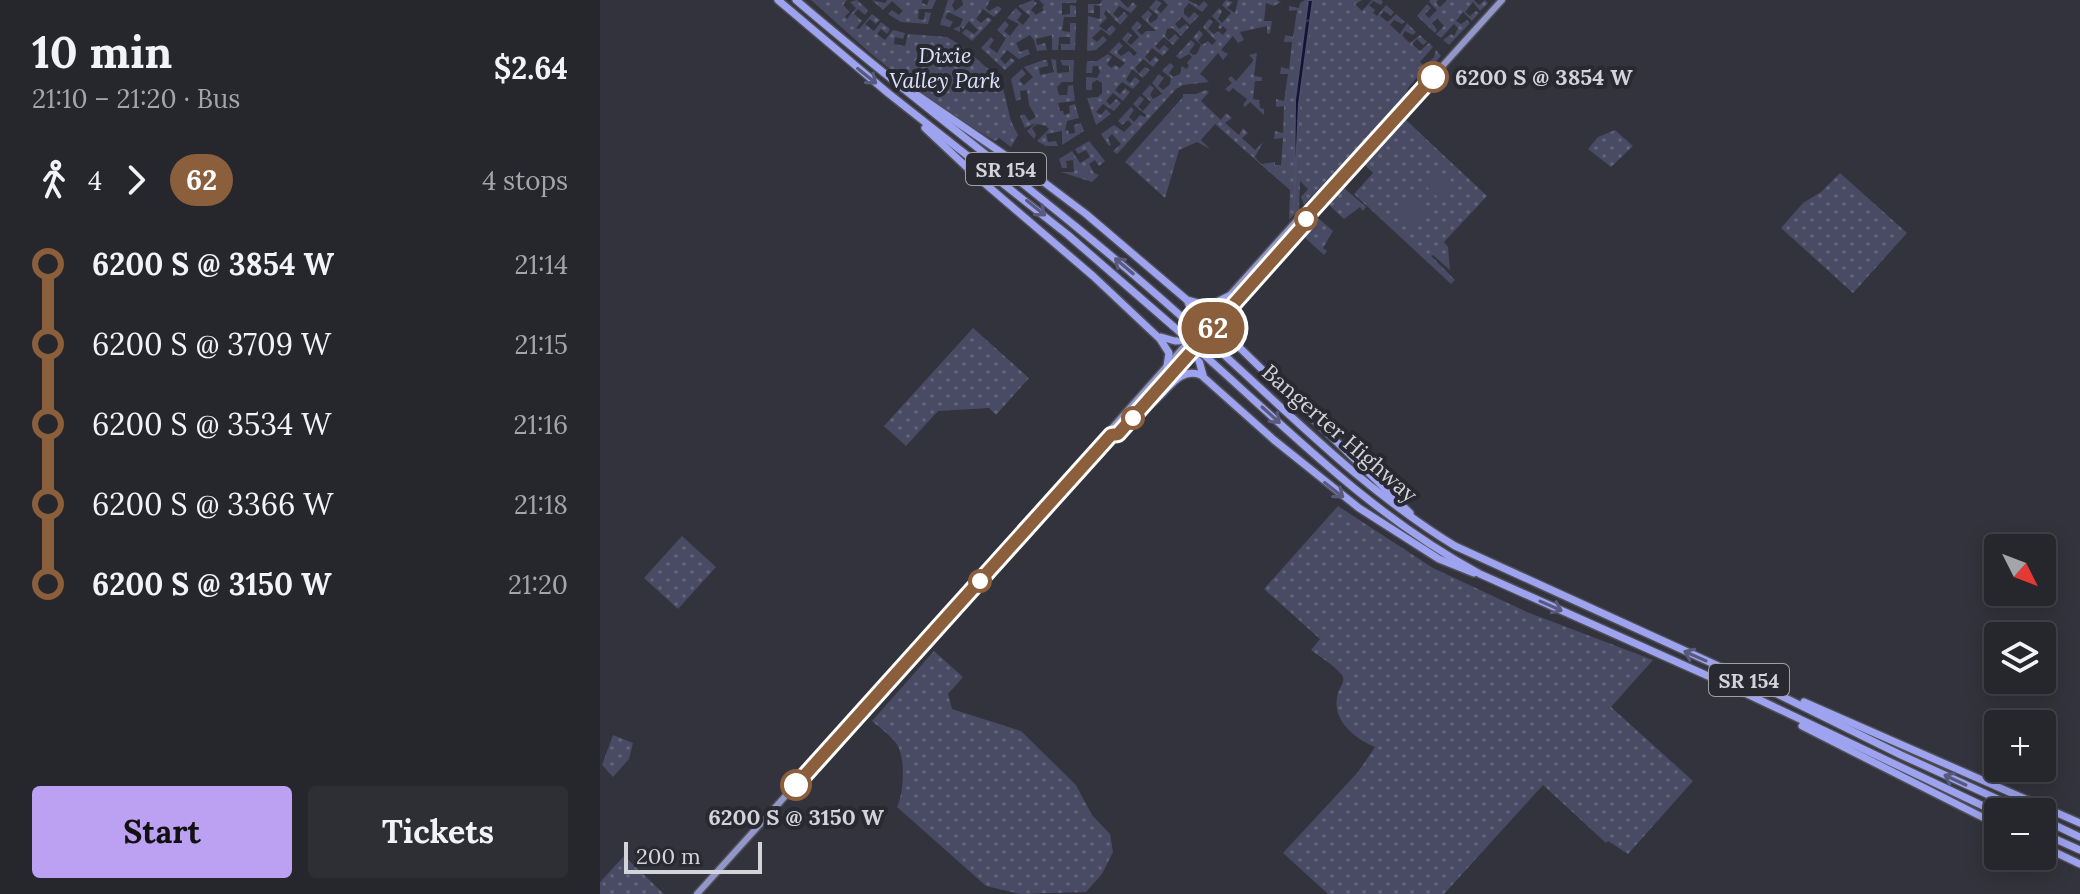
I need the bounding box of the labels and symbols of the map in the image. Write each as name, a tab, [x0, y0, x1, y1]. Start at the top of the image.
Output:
park label: Dixie Valley Park	[889, 41, 1001, 94]
marker: 6200 S @ 3854 W	[1418, 62, 1448, 92]
place label: 6200 S @ 3854 W	[1455, 63, 1633, 91]
one-way arrow	[856, 67, 877, 85]
road number: SR 154	[966, 153, 1046, 185]
one-way arrow	[1025, 199, 1045, 217]
unlabelled marker	[1295, 208, 1317, 230]
one-way arrow	[1114, 257, 1135, 275]
line badge: 62	[1177, 302, 1249, 354]
street label: Bangerter Highway	[1257, 358, 1424, 508]
one-way arrow	[1260, 405, 1281, 424]
unlabelled marker	[1122, 407, 1144, 429]
one-way arrow	[1323, 481, 1344, 498]
north arrow	[1984, 534, 2056, 606]
unlabelled marker	[969, 570, 991, 592]
one-way arrow	[1538, 599, 1563, 614]
one-way arrow	[1683, 647, 1708, 662]
road number: SR 154	[1709, 664, 1789, 696]
marker: 6200 S @ 3150 W	[781, 770, 811, 800]
one-way arrow	[1944, 771, 1968, 786]
place label: 6200 S @ 3150 W	[708, 803, 884, 831]
scale bar	[624, 838, 762, 874]

